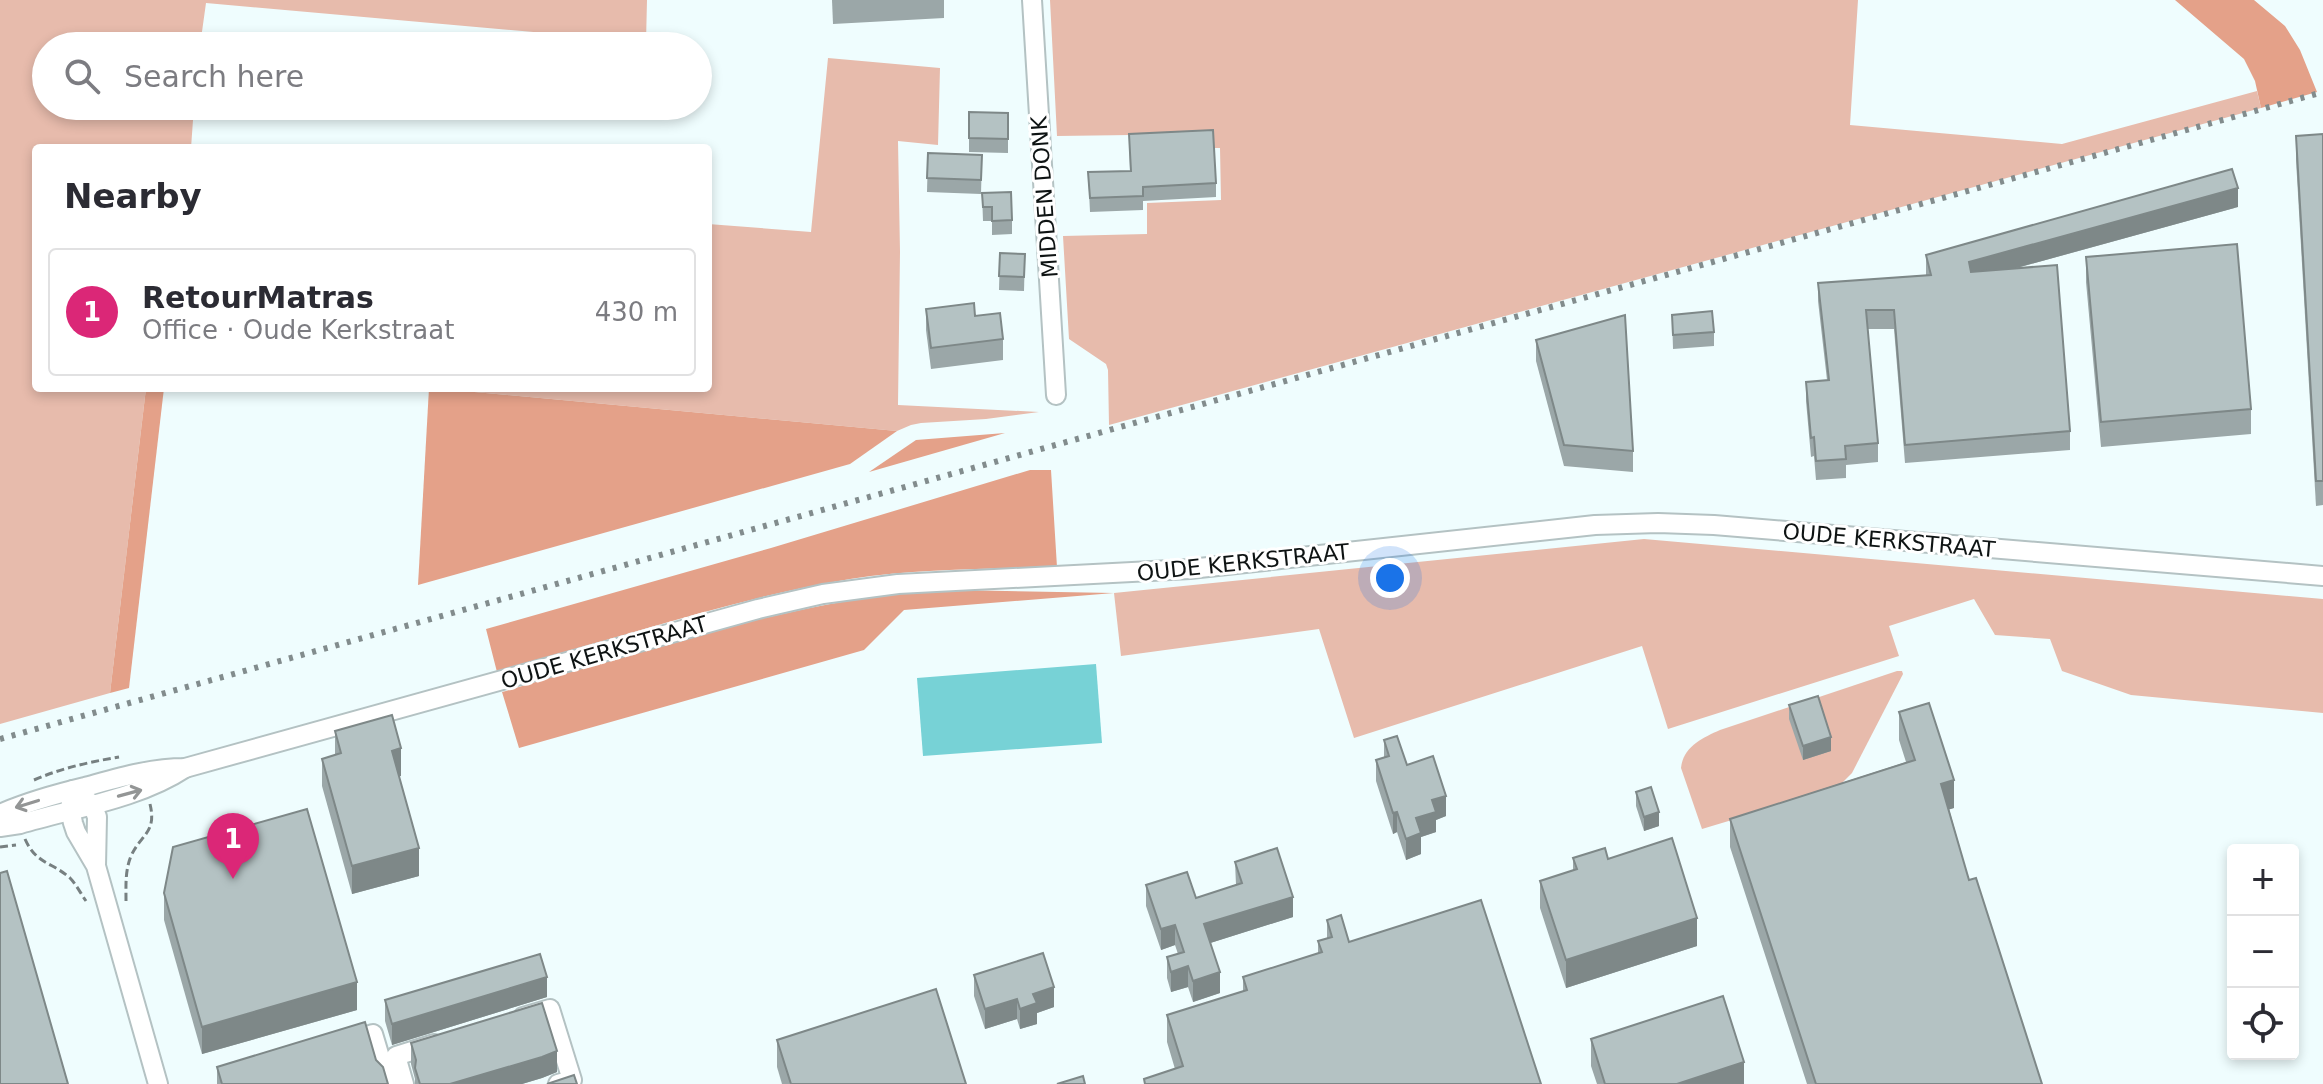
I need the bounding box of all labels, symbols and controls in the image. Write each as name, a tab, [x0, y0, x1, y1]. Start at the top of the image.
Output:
search box	[32, 32, 712, 120]
icon: search	[60, 54, 104, 98]
text: Search here	[124, 59, 304, 94]
street label: MIDDEN DONK	[1026, 115, 1063, 279]
text: Nearby	[64, 176, 202, 216]
text: RetourMatras	[142, 280, 374, 315]
text: 1	[83, 297, 101, 327]
text: 430 m	[595, 297, 678, 327]
text: Office · Oude Kerkstraat	[142, 315, 454, 345]
street label: OUDE KERKSTRAAT	[1781, 519, 1997, 562]
street label: OUDE KERKSTRAAT	[1136, 539, 1351, 586]
your location	[1370, 558, 1410, 598]
street label: OUDE KERKSTRAAT	[498, 611, 711, 694]
one-way arrow	[116, 785, 142, 800]
one-way arrow	[15, 797, 41, 812]
pin: 1	[207, 813, 259, 879]
map controls	[2227, 844, 2299, 1060]
button: +	[2227, 844, 2299, 916]
button: −	[2227, 916, 2299, 988]
button: locate	[2227, 988, 2299, 1060]

